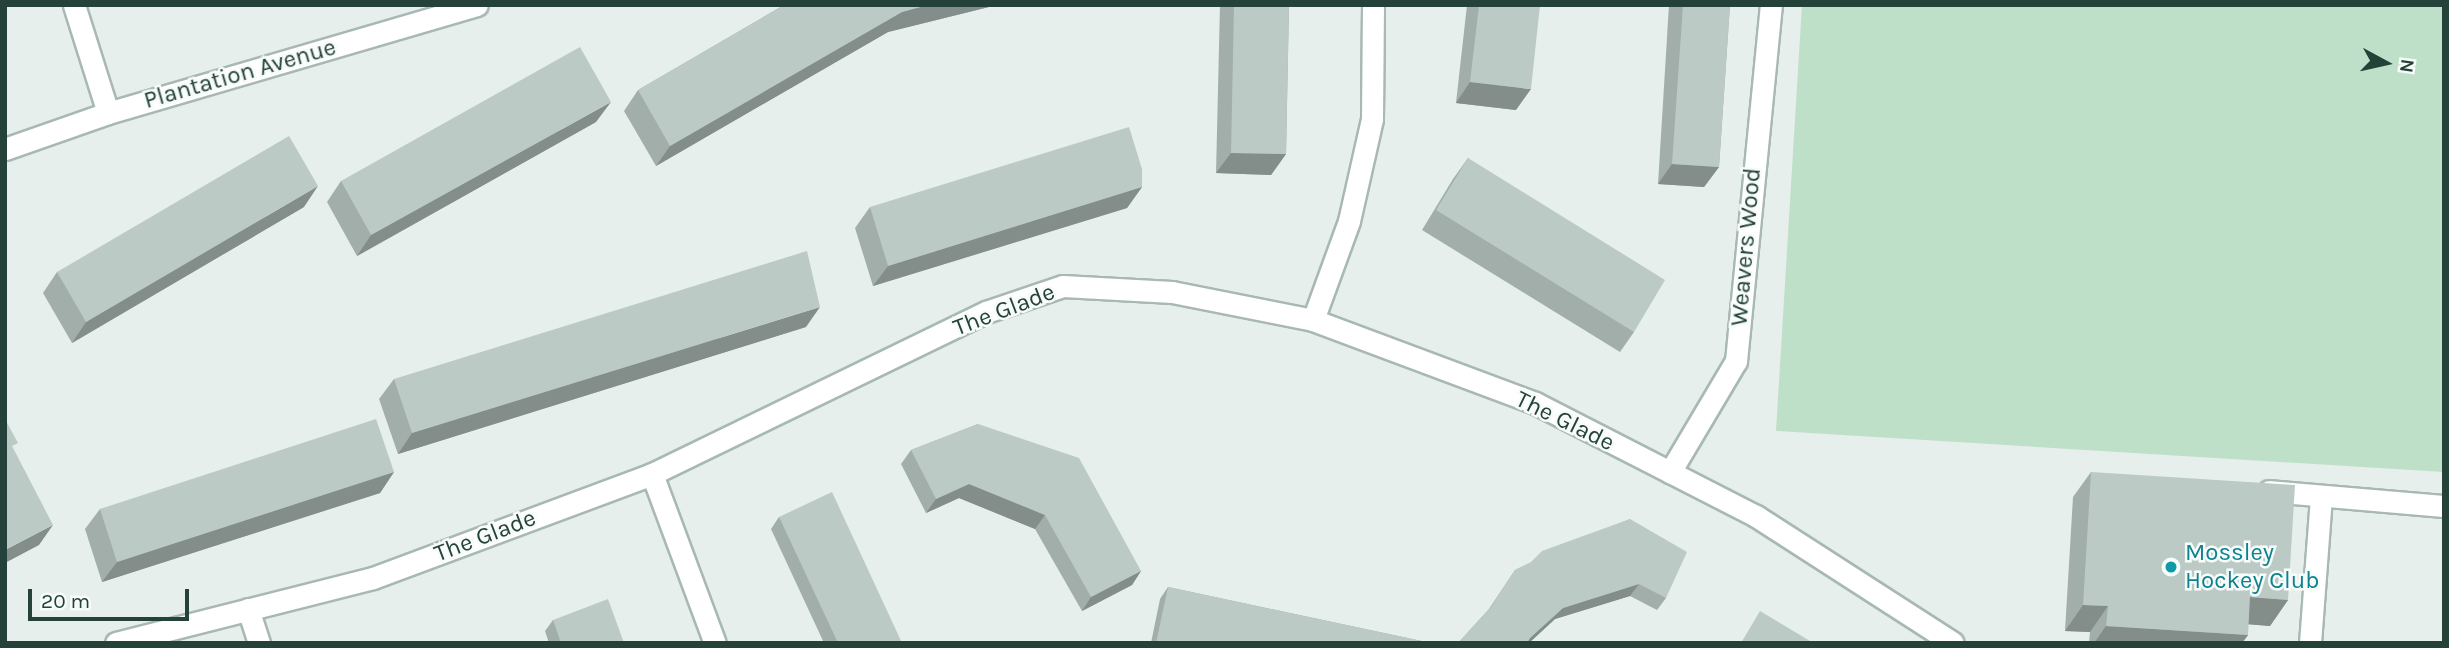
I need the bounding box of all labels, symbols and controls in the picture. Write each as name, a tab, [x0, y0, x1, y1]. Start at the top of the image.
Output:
north arrow	[2351, 28, 2421, 98]
street label: Plantation Avenue	[141, 33, 339, 115]
text: N	[2395, 58, 2419, 74]
street label: Weavers Wood	[1725, 167, 1767, 327]
street label: The Glade	[949, 277, 1059, 343]
street label: The Glade	[1511, 385, 1619, 457]
street label: The Glade	[430, 503, 540, 569]
place label: Mossley Hockey Club	[2185, 539, 2319, 595]
marker: Mossley Hockey Club	[2163, 559, 2179, 575]
scale bar	[32, 574, 192, 618]
text: 20 m	[41, 589, 90, 613]

